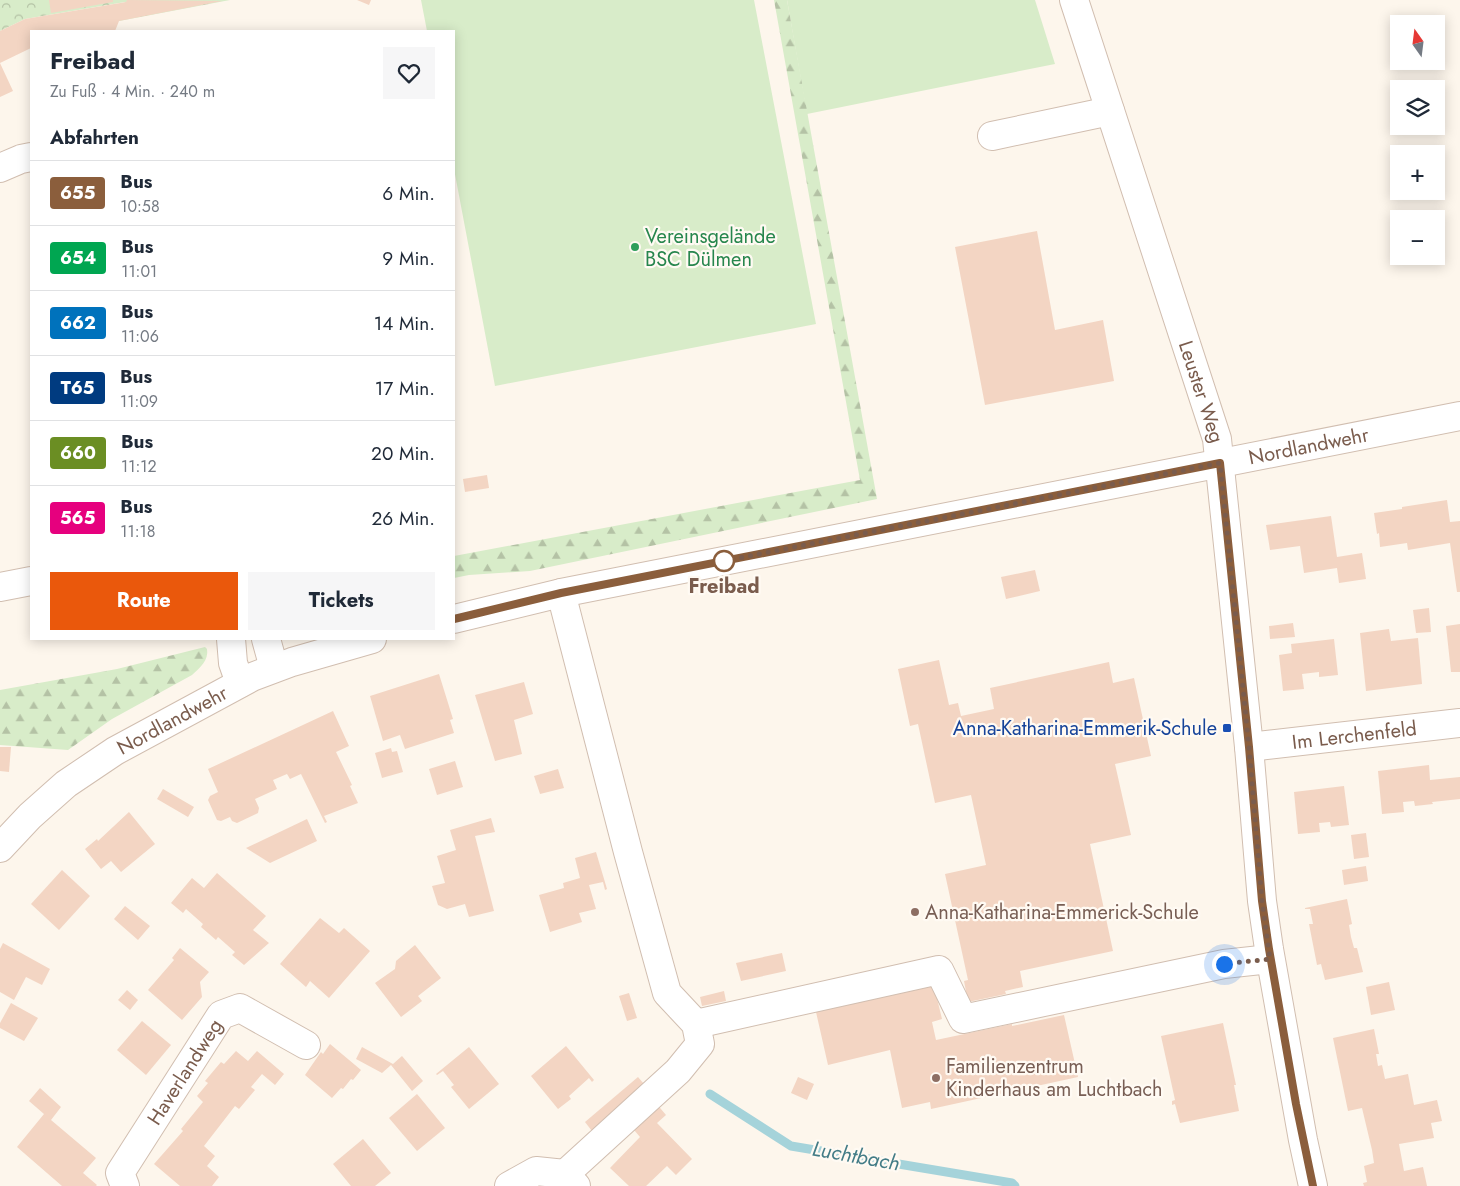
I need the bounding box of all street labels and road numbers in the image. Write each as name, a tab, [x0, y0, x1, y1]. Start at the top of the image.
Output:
street label: Leuster Weg	[1171, 337, 1232, 447]
street label: Nordlandwehr	[1246, 420, 1371, 472]
street label: Nordlandwehr	[112, 678, 233, 762]
street label: Im Lerchenfeld	[1290, 714, 1418, 757]
street label: Haverlandweg	[140, 1013, 229, 1130]

